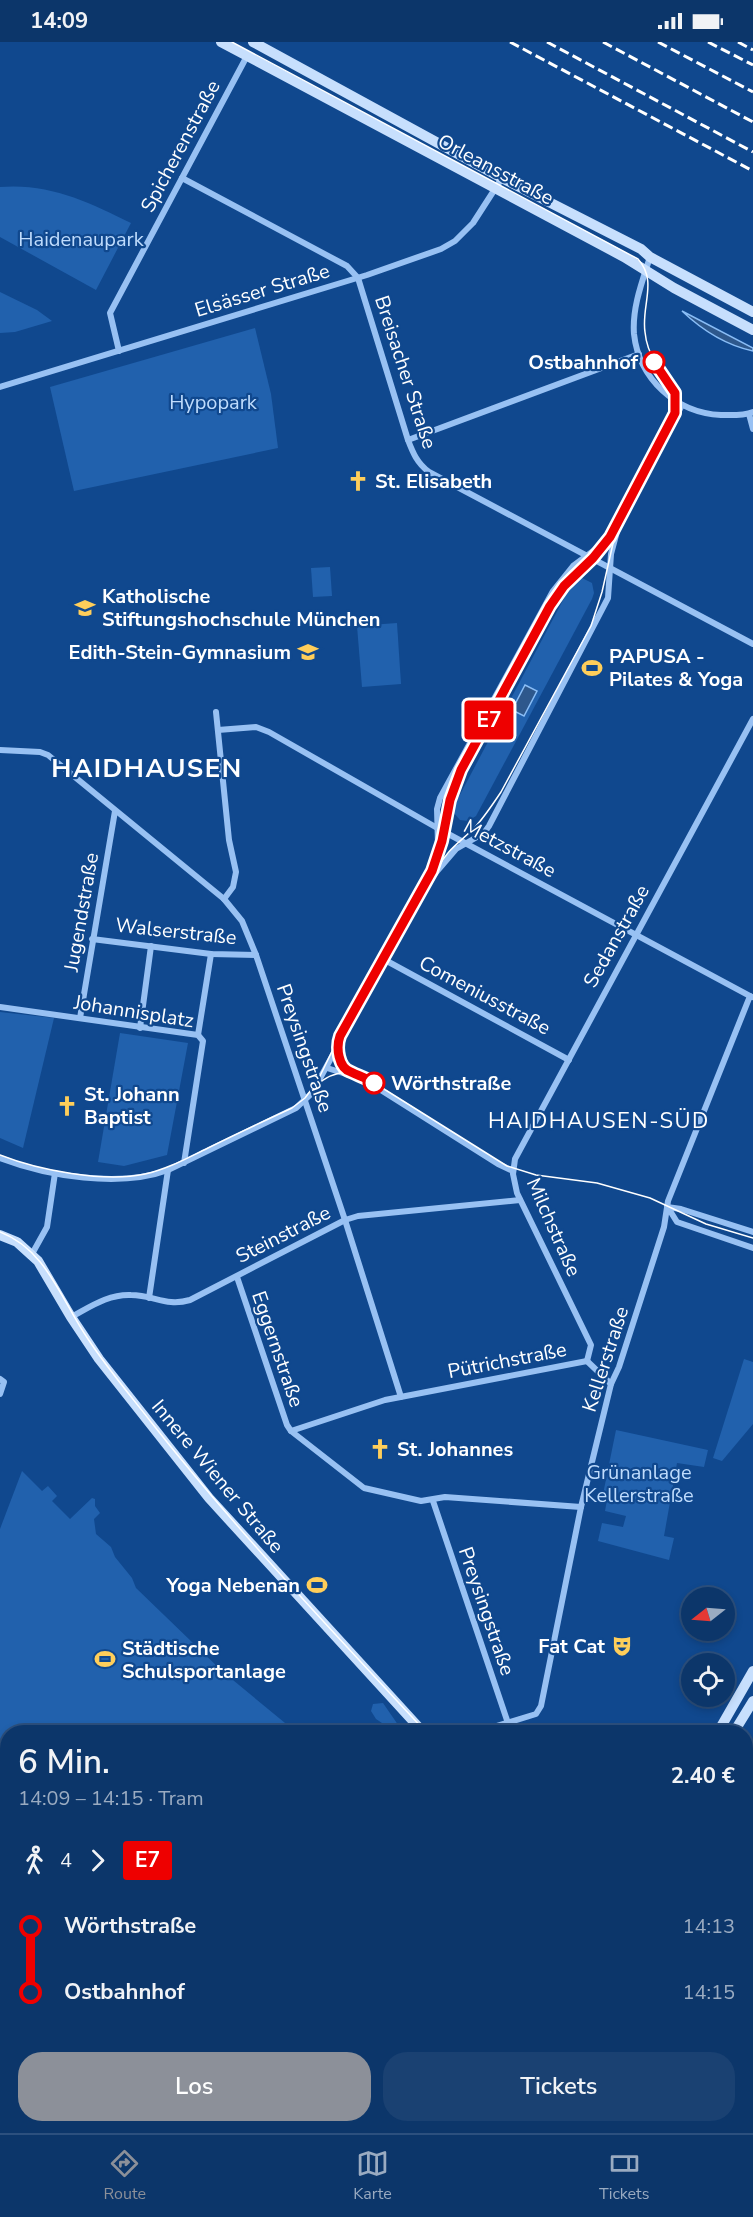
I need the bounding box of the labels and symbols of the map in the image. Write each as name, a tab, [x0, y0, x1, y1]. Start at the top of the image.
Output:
street label: Spicherenstraße	[134, 75, 227, 217]
street label: Orleansstraße	[433, 128, 558, 211]
park label: Haidenaupark	[18, 226, 145, 253]
street label: Elsässer Straße	[191, 257, 333, 324]
street label: Breisacher Straße	[368, 292, 443, 452]
place label: Ostbahnhof	[528, 349, 639, 376]
marker: Ostbahnhof	[643, 351, 665, 373]
park label: Hypopark	[169, 389, 258, 416]
place label: St. Elisabeth	[375, 468, 492, 495]
church icon: St. Elisabeth	[346, 469, 370, 493]
place label: Katholische Stiftungshochschule München	[102, 583, 381, 633]
school or university icon: Katholische Stiftungshochschule München	[73, 596, 97, 620]
place label: Edith-Stein-Gymnasium	[69, 639, 291, 666]
school or university icon: Edith-Stein-Gymnasium	[296, 640, 320, 664]
place label: PAPUSA - Pilates & Yoga	[609, 643, 743, 693]
sports icon: PAPUSA - Pilates & Yoga	[580, 656, 604, 680]
line badge: E7	[462, 700, 516, 740]
district label: HAIDHAUSEN	[51, 751, 243, 786]
street label: Metzstraße	[459, 813, 561, 884]
street label: Jugendstraße	[58, 851, 105, 975]
street label: Sedanstraße	[577, 880, 656, 993]
street label: Walserstraße	[114, 912, 238, 951]
street label: Comeniusstraße	[414, 949, 555, 1042]
street label: Preysingstraße	[270, 980, 339, 1116]
street label: Johannisplatz	[71, 989, 196, 1034]
place label: Wörthstraße	[391, 1070, 511, 1097]
marker: Wörthstraße	[363, 1072, 385, 1094]
place label: St. Johann Baptist	[84, 1081, 180, 1131]
church icon: St. Johann Baptist	[55, 1094, 79, 1118]
district label: HAIDHAUSEN-SÜD	[488, 1106, 710, 1136]
street label: Milchstraße	[520, 1174, 587, 1281]
street label: Steinstraße	[231, 1199, 335, 1270]
street label: Eggernstraße	[245, 1287, 310, 1411]
street label: Kellerstraße	[576, 1303, 635, 1415]
street label: Pütrichstraße	[445, 1336, 569, 1385]
street label: Innere Wiener Straße	[145, 1394, 290, 1559]
place label: St. Johannes	[397, 1436, 513, 1463]
church icon: St. Johannes	[368, 1437, 392, 1461]
park label: Grünanlage Kellerstraße	[584, 1459, 694, 1509]
street label: Preysingstraße	[452, 1543, 521, 1679]
place label: Yoga Nebenan	[165, 1572, 300, 1599]
sports icon: Yoga Nebenan	[305, 1573, 329, 1597]
north arrow	[681, 1587, 735, 1641]
place label: Fat Cat	[538, 1633, 605, 1660]
theatre icon: Fat Cat	[610, 1634, 634, 1658]
place label: Städtische Schulsportanlage	[122, 1635, 286, 1685]
sports icon: Städtische Schulsportanlage	[93, 1647, 117, 1671]

